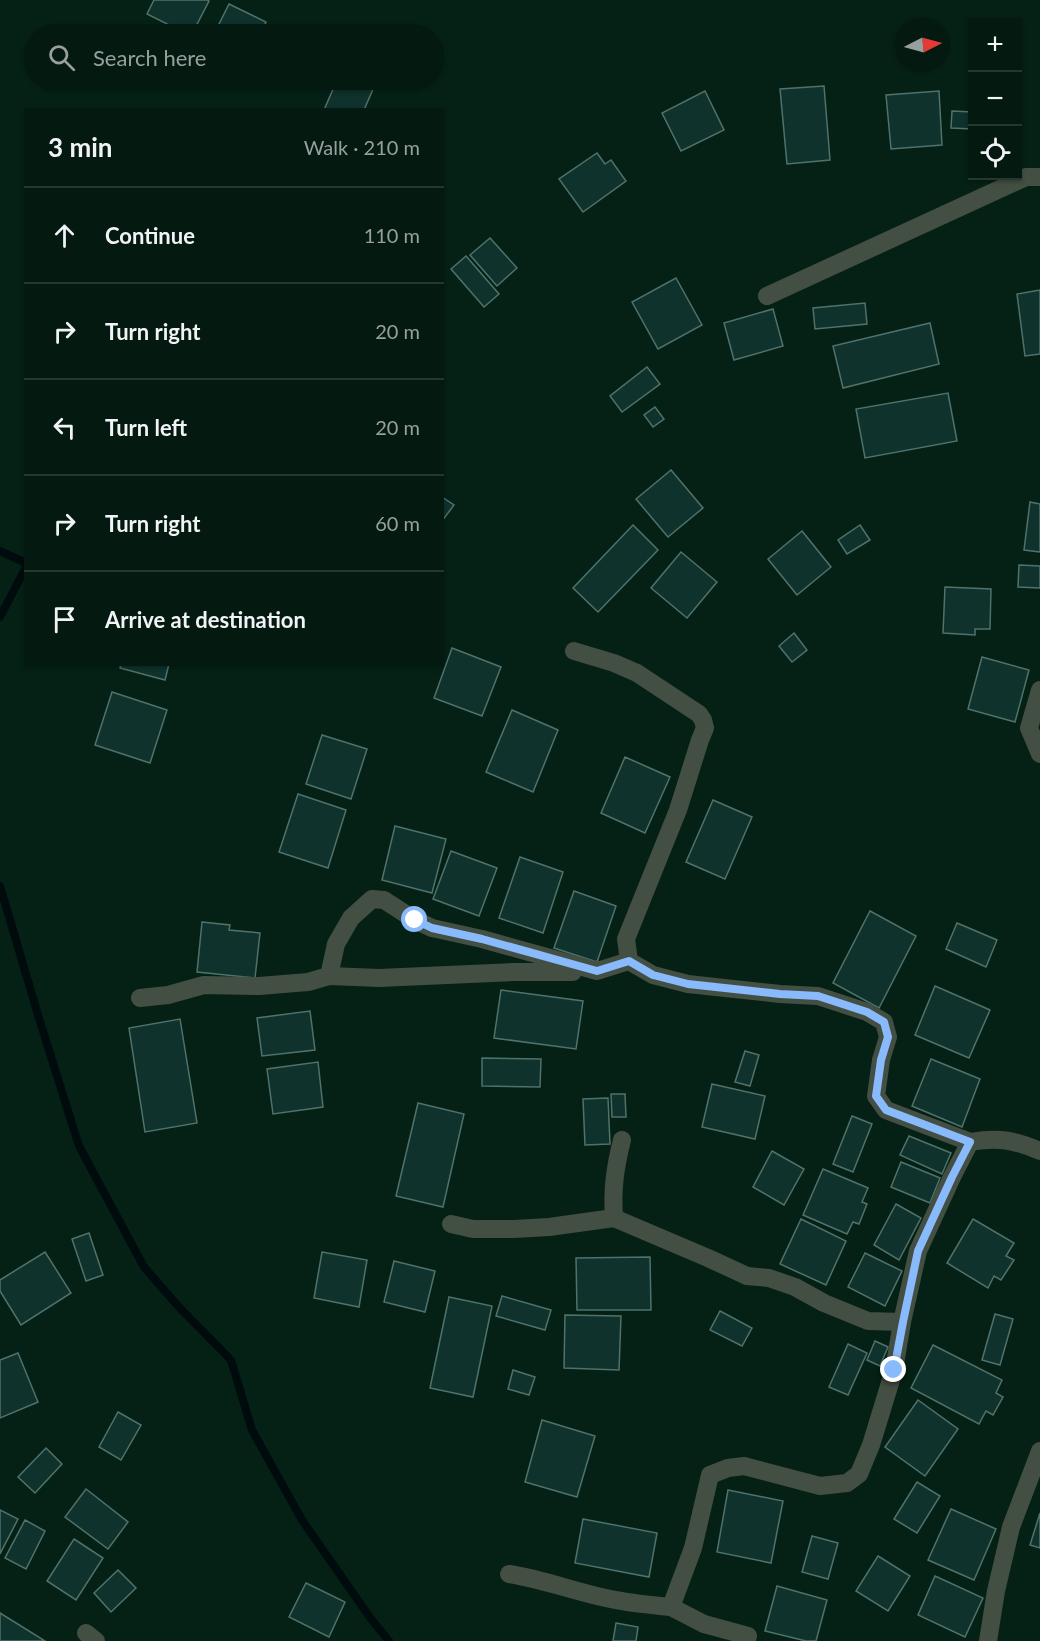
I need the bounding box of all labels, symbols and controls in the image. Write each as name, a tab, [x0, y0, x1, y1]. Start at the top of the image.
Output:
north arrow	[896, 18, 950, 72]
map controls	[968, 18, 1022, 180]
button: +	[968, 18, 1022, 72]
search box	[24, 24, 444, 90]
icon: search	[45, 41, 78, 74]
text: Search here	[93, 44, 206, 71]
button: −	[968, 72, 1022, 126]
button: locate	[968, 126, 1022, 180]
text: 3 min	[48, 131, 112, 163]
text: Walk · 210 m	[304, 135, 420, 159]
icon: ahead	[48, 219, 81, 252]
text: Continue	[105, 222, 195, 249]
text: 110 m	[364, 223, 420, 247]
icon: right	[48, 315, 81, 348]
text: Turn right	[105, 318, 200, 345]
text: 20 m	[375, 319, 420, 343]
icon: left	[48, 411, 81, 444]
text: Turn left	[105, 414, 187, 441]
text: 20 m	[375, 415, 420, 439]
icon: right	[48, 507, 81, 540]
text: Turn right	[105, 510, 200, 537]
text: 60 m	[375, 511, 420, 535]
icon: arrive	[48, 603, 81, 636]
text: Arrive at destination	[105, 606, 306, 633]
route start	[401, 906, 427, 932]
route end	[880, 1356, 906, 1382]

